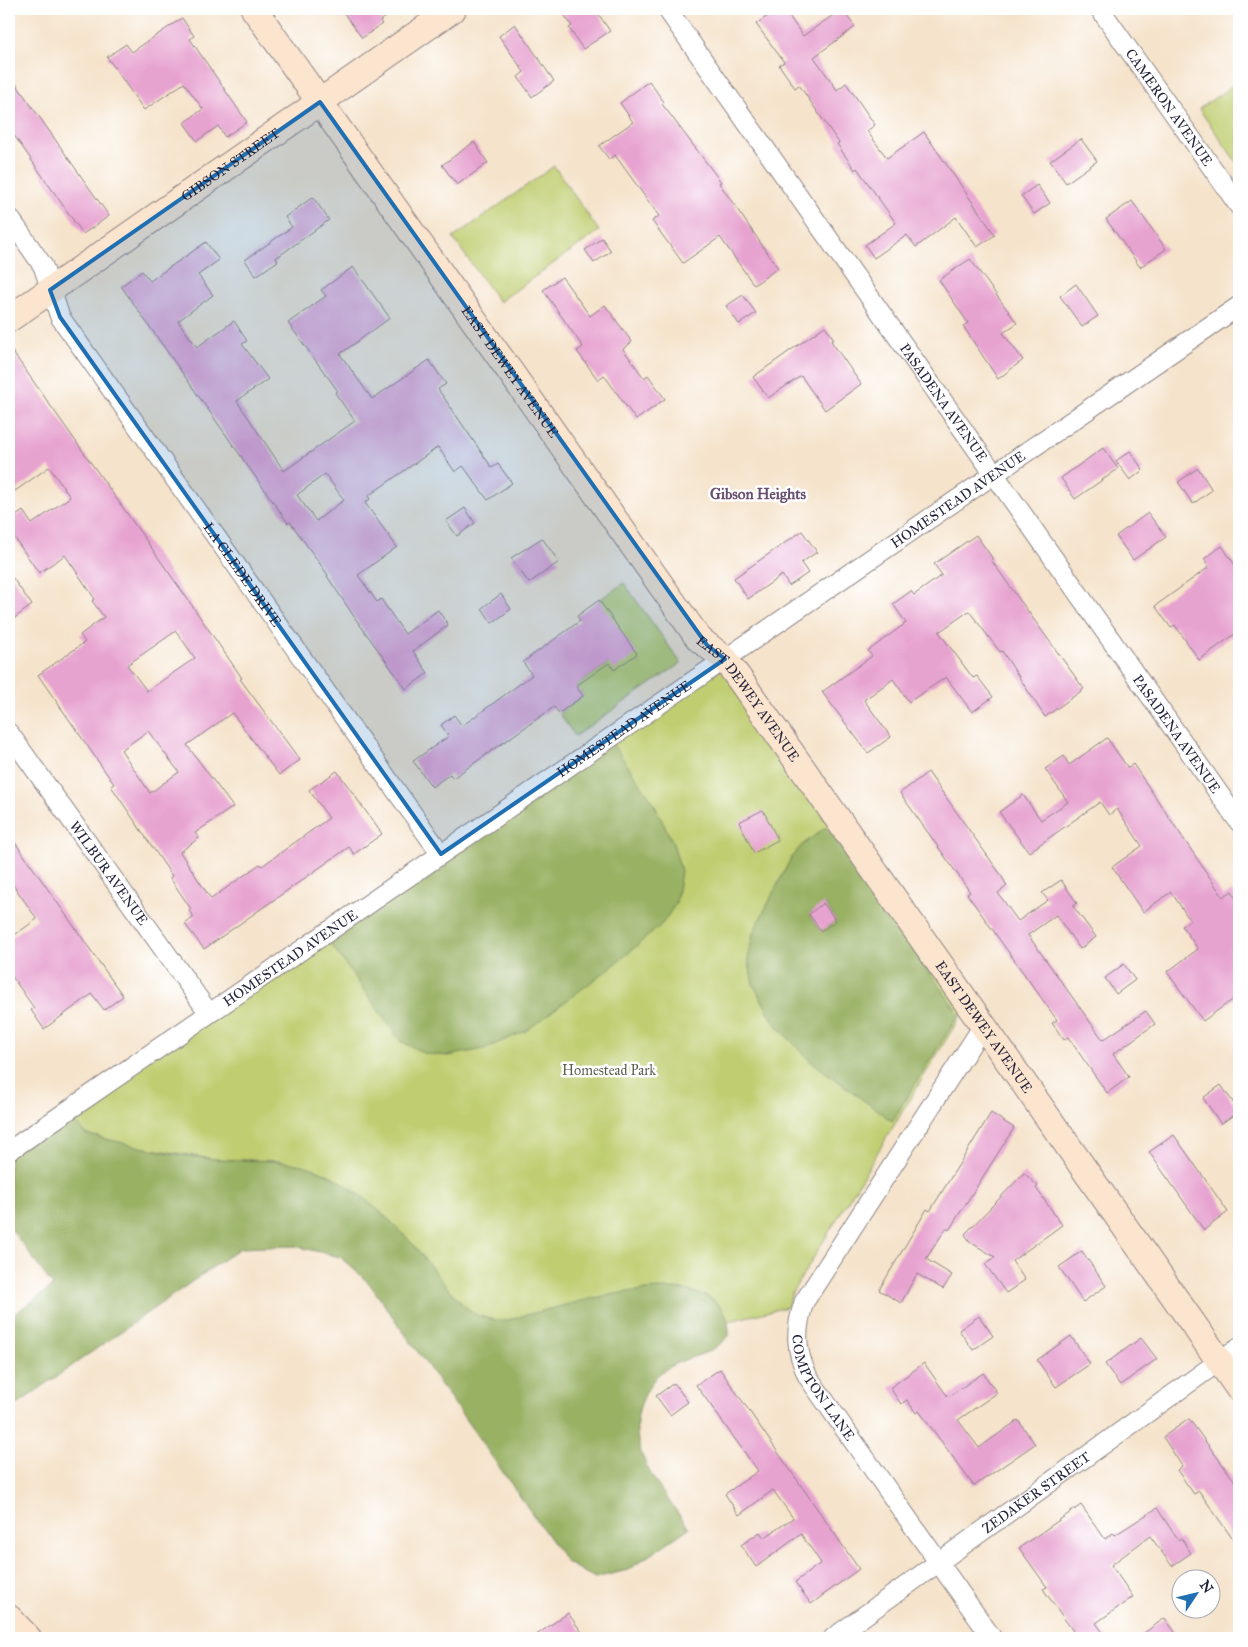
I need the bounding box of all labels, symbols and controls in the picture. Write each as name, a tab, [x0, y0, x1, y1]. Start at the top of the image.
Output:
street label: CAMERON AVENUE	[1122, 45, 1216, 169]
street label: GIBSON STREET	[178, 124, 283, 205]
street label: EAST DEWEY AVENUE	[457, 303, 562, 441]
street label: PASADENA AVENUE	[896, 340, 991, 465]
street label: HOMESTEAD AVENUE	[888, 448, 1028, 552]
district label: Gibson Heights	[710, 485, 807, 504]
street label: LA CLEDE DRIVE	[200, 519, 285, 630]
street label: EAST DEWEY AVENUE	[693, 632, 803, 765]
street label: PASADENA AVENUE	[1129, 671, 1224, 796]
street label: HOMESTEAD AVENUE	[554, 677, 695, 781]
street label: WILBUR AVENUE	[66, 818, 151, 929]
street label: HOMESTEAD AVENUE	[220, 906, 361, 1010]
street label: EAST DEWEY AVENUE	[932, 958, 1036, 1096]
park label: Homestead Park	[562, 1062, 656, 1079]
street label: COMPTON LANE	[789, 1334, 858, 1444]
street label: ZEDAKER STREET	[979, 1448, 1094, 1537]
north arrow	[1170, 1570, 1220, 1620]
text: N	[1196, 1577, 1217, 1597]

